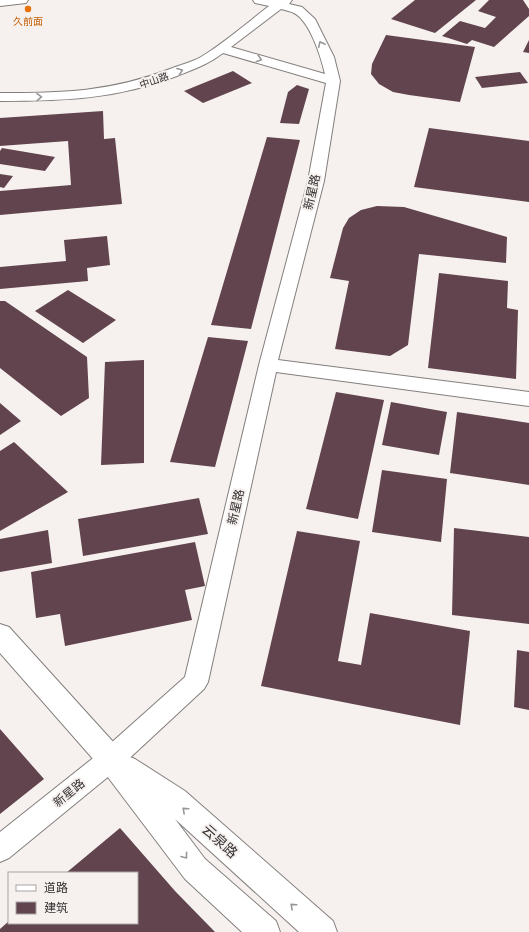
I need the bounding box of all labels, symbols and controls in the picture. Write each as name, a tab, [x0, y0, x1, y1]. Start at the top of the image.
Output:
marker: 久前面	[23, 4, 33, 14]
place label: 久前面	[13, 14, 43, 28]
one-way arrow	[318, 41, 326, 49]
one-way arrow	[255, 54, 262, 63]
one-way arrow	[176, 67, 183, 75]
street label: 中山路	[138, 68, 170, 92]
one-way arrow	[36, 93, 42, 101]
street label: 新星路	[299, 172, 323, 211]
street label: 新星路	[223, 487, 247, 526]
street label: 新星路	[49, 775, 87, 810]
one-way arrow	[183, 808, 190, 815]
street label: 云泉路	[198, 820, 242, 862]
one-way arrow	[181, 852, 188, 859]
legend	[8, 872, 138, 924]
text: 道路	[44, 879, 68, 895]
text: 建筑	[44, 899, 68, 915]
one-way arrow	[290, 903, 298, 911]

